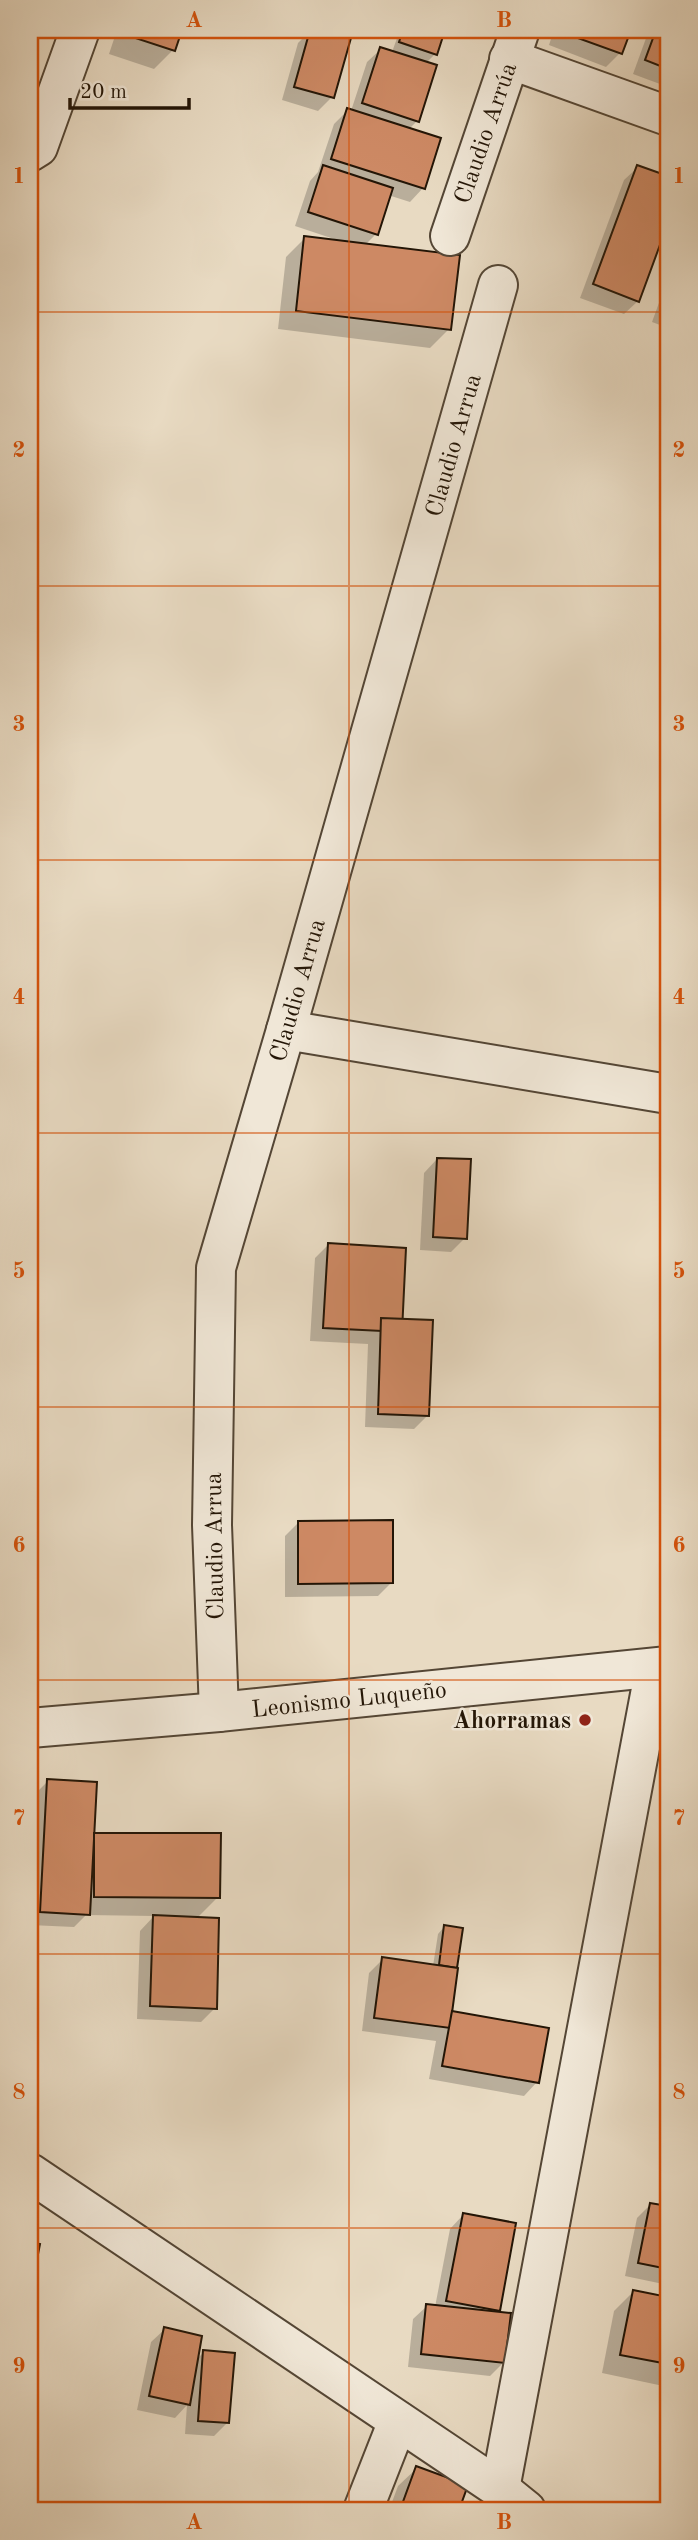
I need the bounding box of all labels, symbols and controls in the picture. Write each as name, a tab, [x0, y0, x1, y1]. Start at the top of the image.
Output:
text: A	[185, 9, 203, 32]
text: B	[496, 9, 512, 32]
street label: Claudio Arrúa	[452, 60, 522, 207]
scale bar	[70, 66, 189, 110]
text: 20 m	[80, 82, 127, 103]
text: 1	[12, 165, 26, 188]
text: 1	[672, 165, 686, 188]
street label: Claudio Arrua	[423, 371, 487, 520]
text: 2	[12, 439, 26, 462]
text: 2	[672, 439, 686, 462]
text: 3	[12, 713, 26, 736]
text: 3	[672, 713, 686, 736]
street label: Claudio Arrua	[267, 916, 331, 1065]
text: 4	[12, 986, 26, 1009]
text: 4	[672, 986, 686, 1009]
text: 5	[12, 1260, 26, 1283]
text: 5	[672, 1260, 686, 1283]
street label: Claudio Arrua	[203, 1472, 229, 1620]
text: 6	[12, 1534, 26, 1557]
text: 6	[672, 1534, 686, 1557]
street label: Leonismo Luqueño	[250, 1679, 448, 1723]
place label: Ahorramas	[453, 1710, 571, 1734]
marker: Ahorramas	[577, 1712, 593, 1728]
text: 7	[12, 1807, 26, 1830]
text: 7	[672, 1807, 686, 1830]
text: 8	[12, 2081, 26, 2104]
text: 8	[672, 2081, 686, 2104]
text: 9	[12, 2355, 26, 2378]
text: 9	[672, 2355, 686, 2378]
text: A	[185, 2511, 203, 2534]
text: B	[496, 2511, 512, 2534]

